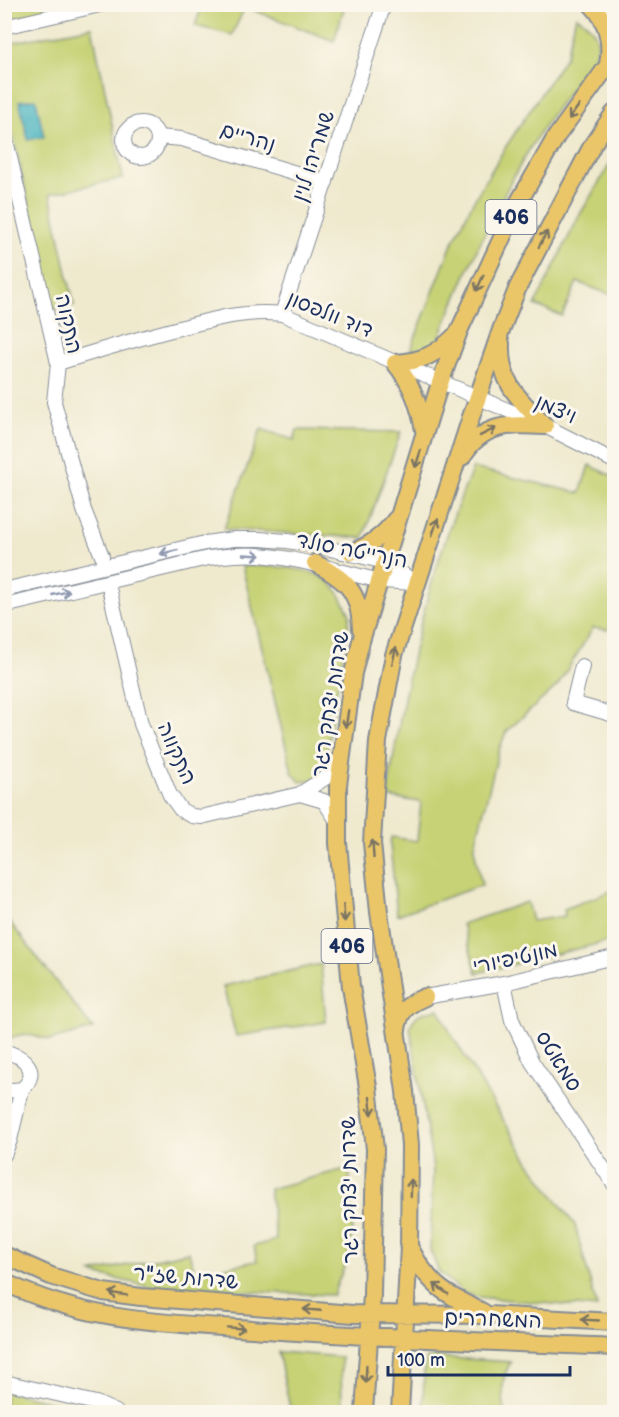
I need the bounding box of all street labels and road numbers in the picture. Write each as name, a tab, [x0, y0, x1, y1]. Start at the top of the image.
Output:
street label: שמריהו לוין	[287, 107, 340, 205]
street label: נהריים	[217, 117, 278, 158]
road number: 406	[486, 200, 536, 234]
street label: דוד וולפסון	[283, 286, 377, 343]
street label: התקוה	[50, 292, 87, 356]
street label: ויצמן	[531, 389, 580, 430]
street label: הנרייטה סולד	[294, 527, 410, 574]
street label: שדרות יצחק רגר	[307, 629, 354, 779]
street label: התקווה	[152, 718, 201, 788]
road number: 406	[322, 929, 372, 963]
street label: מונטיפיורי	[471, 937, 560, 980]
street label: סמאטס	[530, 1026, 587, 1096]
street label: שדרות יצחק רגר	[336, 1116, 363, 1264]
street label: שדרות שז"ר	[132, 1260, 240, 1295]
street label: המשחררים	[444, 1305, 542, 1334]

